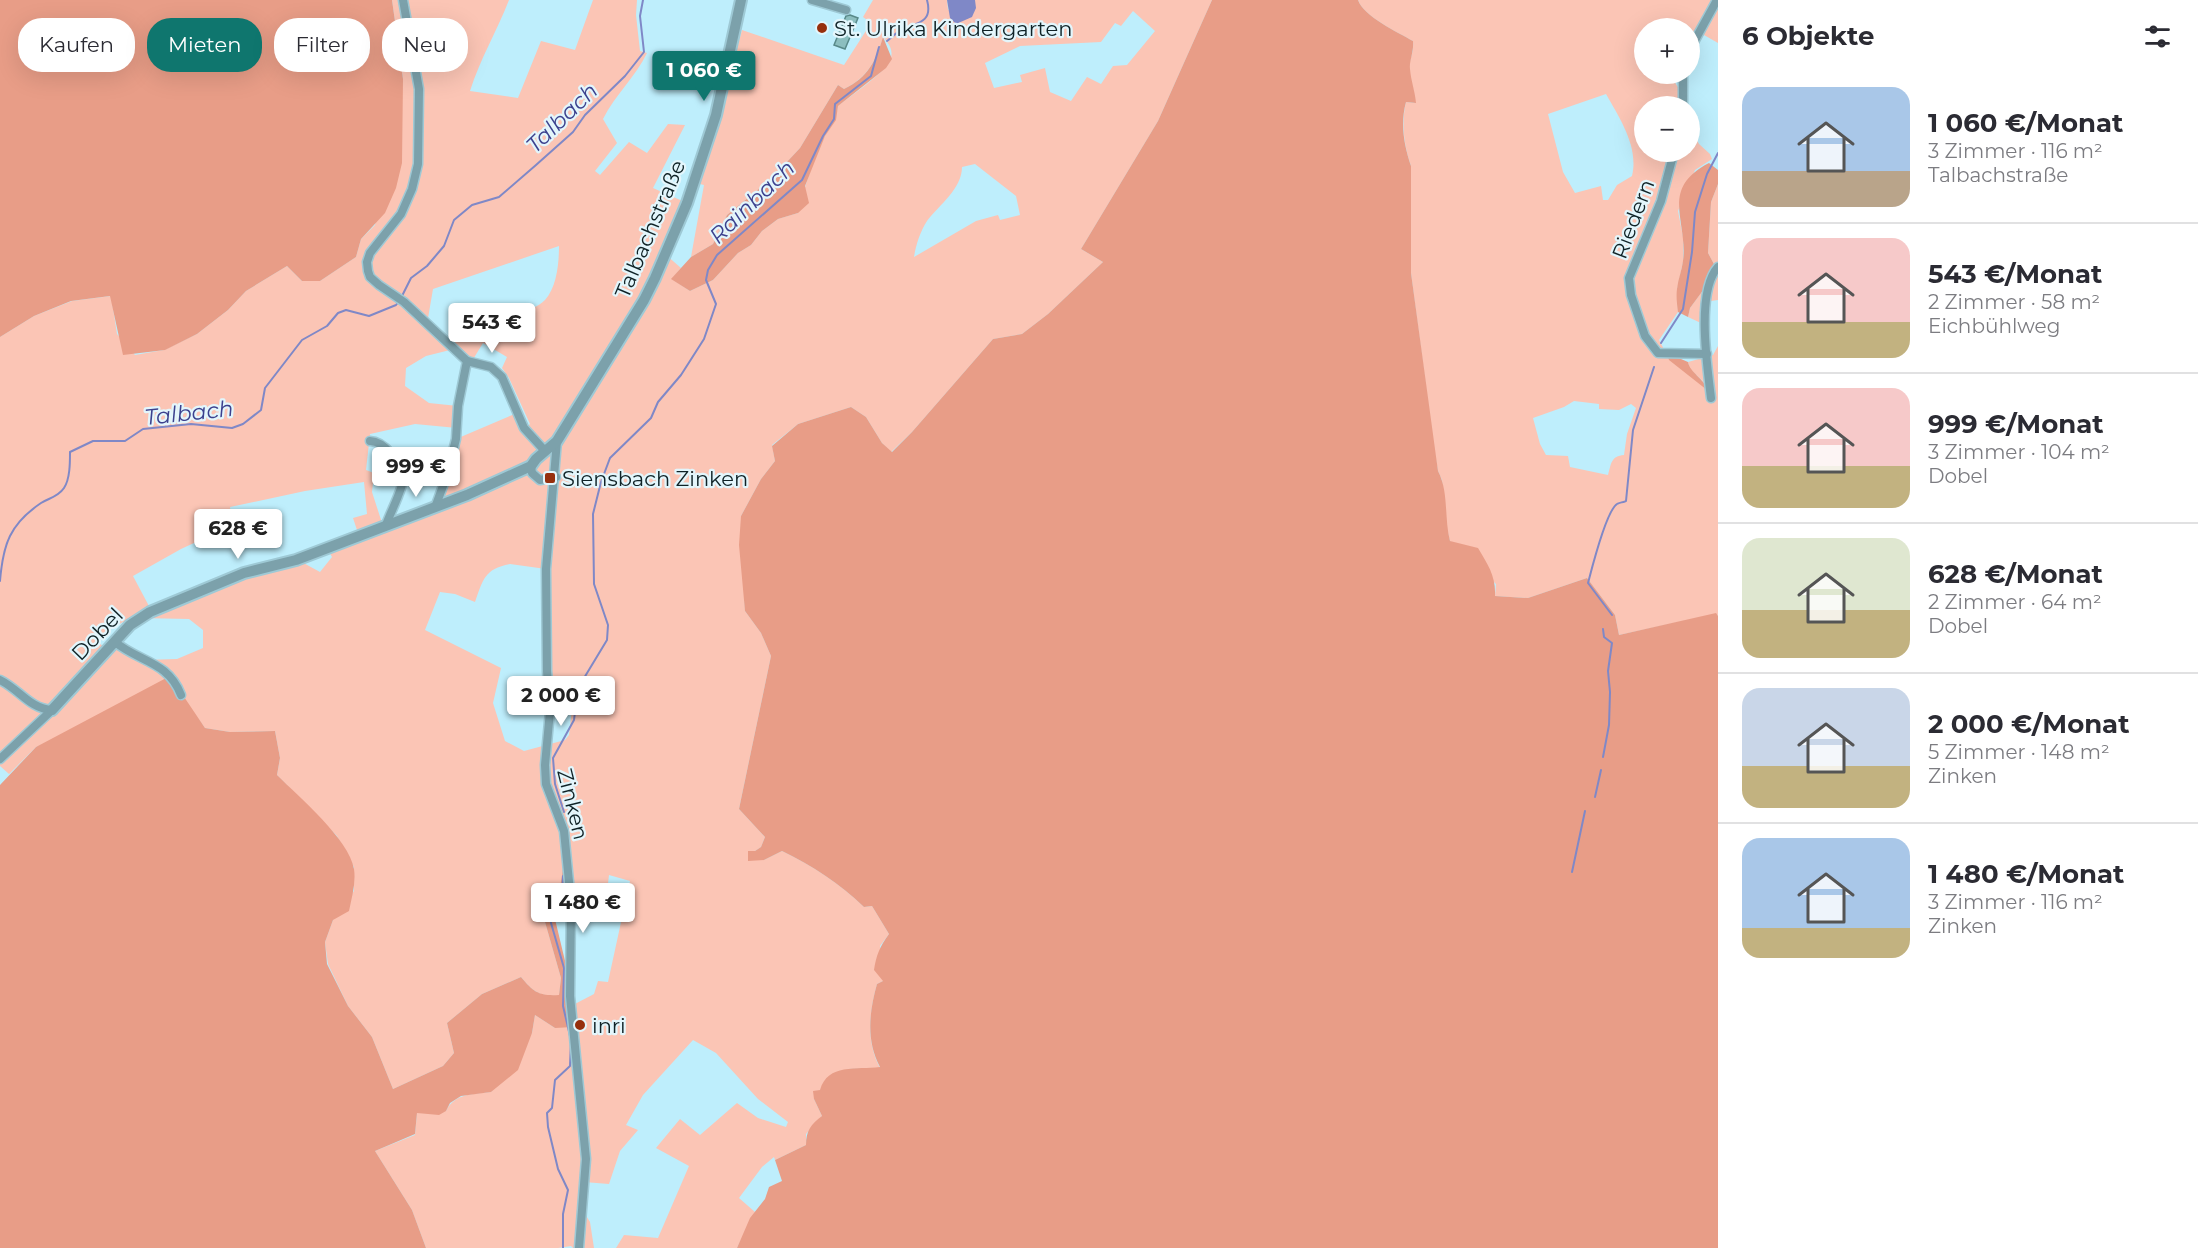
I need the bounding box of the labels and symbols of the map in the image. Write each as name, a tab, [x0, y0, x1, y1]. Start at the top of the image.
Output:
place label: St. Ulrika Kindergarten	[834, 16, 1072, 41]
marker: St. Ulrika Kindergarten	[815, 21, 829, 35]
pin: 1 060 €	[649, 51, 759, 102]
water label: Talbach	[521, 77, 603, 159]
water label: Rainbach	[704, 155, 800, 249]
street label: Talbachstraße	[610, 156, 690, 302]
street label: Riedern	[1606, 176, 1660, 262]
pin: 543 €	[450, 303, 534, 354]
water label: Talbach	[143, 395, 235, 431]
pin: 999 €	[374, 447, 458, 498]
place label: Siensbach Zinken	[562, 466, 748, 491]
marker: Siensbach Zinken	[543, 471, 557, 485]
pin: 628 €	[196, 509, 280, 560]
street label: Dobel	[66, 603, 128, 665]
pin: 2 000 €	[506, 676, 616, 727]
street label: Zinken	[552, 766, 594, 842]
pin: 1 480 €	[528, 883, 638, 934]
place label: inri	[592, 1013, 626, 1038]
marker: inri	[573, 1018, 587, 1032]

